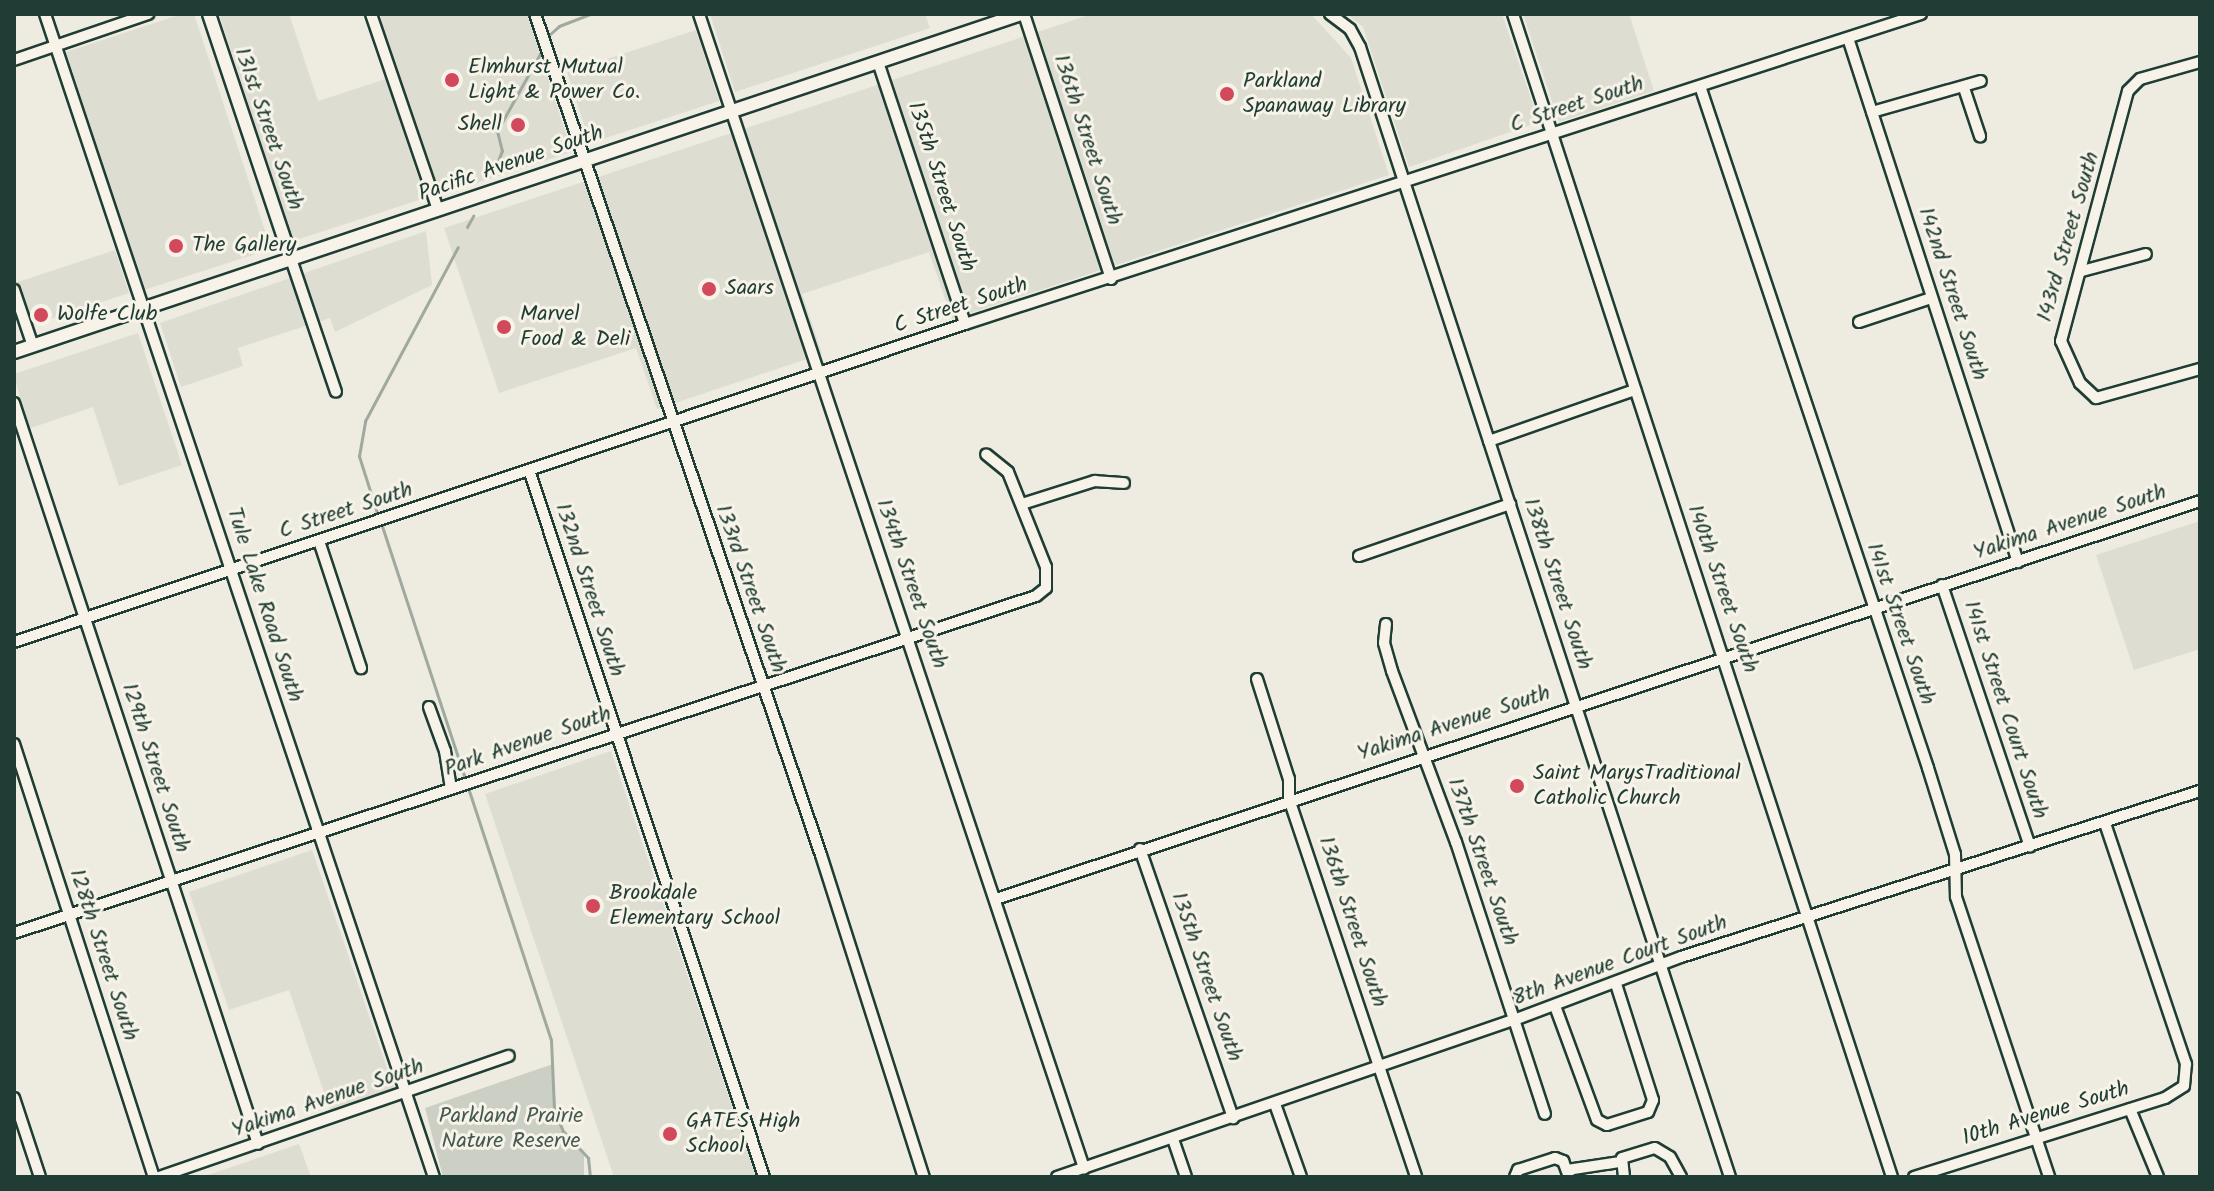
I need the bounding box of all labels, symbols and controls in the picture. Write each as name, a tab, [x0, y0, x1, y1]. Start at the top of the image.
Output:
street label: 131st Street South	[228, 44, 308, 214]
street label: 136th Street South	[1047, 51, 1127, 229]
place label: Elmhurst Mutual Light & Power Co.	[468, 54, 640, 106]
place label: Parkland Spanaway Library	[1243, 68, 1406, 120]
marker: Elmhurst Mutual Light & Power Co.	[443, 71, 461, 89]
street label: C Street South	[1507, 71, 1647, 139]
marker: Parkland Spanaway Library	[1218, 85, 1236, 103]
street label: 135th Street South	[901, 98, 981, 276]
place label: Shell	[458, 112, 502, 138]
marker: Shell	[509, 116, 527, 134]
street label: Pacific Avenue South	[415, 120, 607, 208]
street label: 143rd Street South	[2032, 149, 2106, 325]
street label: 142nd Street South	[1912, 204, 1992, 384]
place label: The Gallery	[192, 233, 296, 259]
marker: The Gallery	[167, 237, 185, 255]
street label: C Street South	[891, 272, 1031, 340]
place label: Saars	[725, 276, 774, 302]
marker: Saars	[700, 280, 718, 298]
place label: Marvel Food & Deli	[520, 301, 630, 352]
place label: Wolfe Club	[57, 302, 157, 328]
marker: Wolfe Club	[32, 306, 50, 324]
marker: Marvel Food & Deli	[495, 318, 513, 336]
street label: C Street South	[276, 477, 416, 545]
street label: Yakima Avenue South	[1970, 479, 2170, 567]
street label: 138th Street South	[1517, 495, 1597, 673]
street label: 134th Street South	[870, 496, 952, 672]
street label: 132nd Street South	[548, 500, 630, 680]
street label: 133rd Street South	[709, 501, 791, 677]
street label: 140th Street South	[1681, 501, 1763, 677]
street label: Tule Lake Road South	[220, 504, 308, 706]
street label: 141st Street South	[1860, 539, 1940, 709]
street label: 141st Street Court South	[1957, 597, 2053, 823]
street label: 129th Street South	[115, 680, 195, 856]
street label: Yakima Avenue South	[1354, 680, 1554, 768]
street label: Park Avenue South	[441, 701, 615, 783]
place label: Saint MarysTraditional Catholic Church	[1533, 760, 1741, 812]
street label: 137th Street South	[1441, 775, 1523, 949]
marker: Saint MarysTraditional Catholic Church	[1508, 777, 1526, 795]
street label: 136th Street South	[1312, 833, 1392, 1011]
street label: 128th Street South	[63, 866, 143, 1044]
place label: Brookdale Elementary School	[609, 880, 780, 932]
street label: 135th Street South	[1165, 889, 1247, 1065]
marker: Brookdale Elementary School	[584, 897, 602, 915]
street label: 8th Avenue Court South	[1509, 910, 1731, 1012]
street label: Yakima Avenue South	[229, 1054, 427, 1144]
street label: 10th Avenue South	[1959, 1076, 2133, 1152]
park label: Parkland Prairie Nature Reserve	[439, 1103, 583, 1154]
place label: GATES High School	[686, 1108, 800, 1160]
marker: GATES High School	[661, 1125, 679, 1143]

